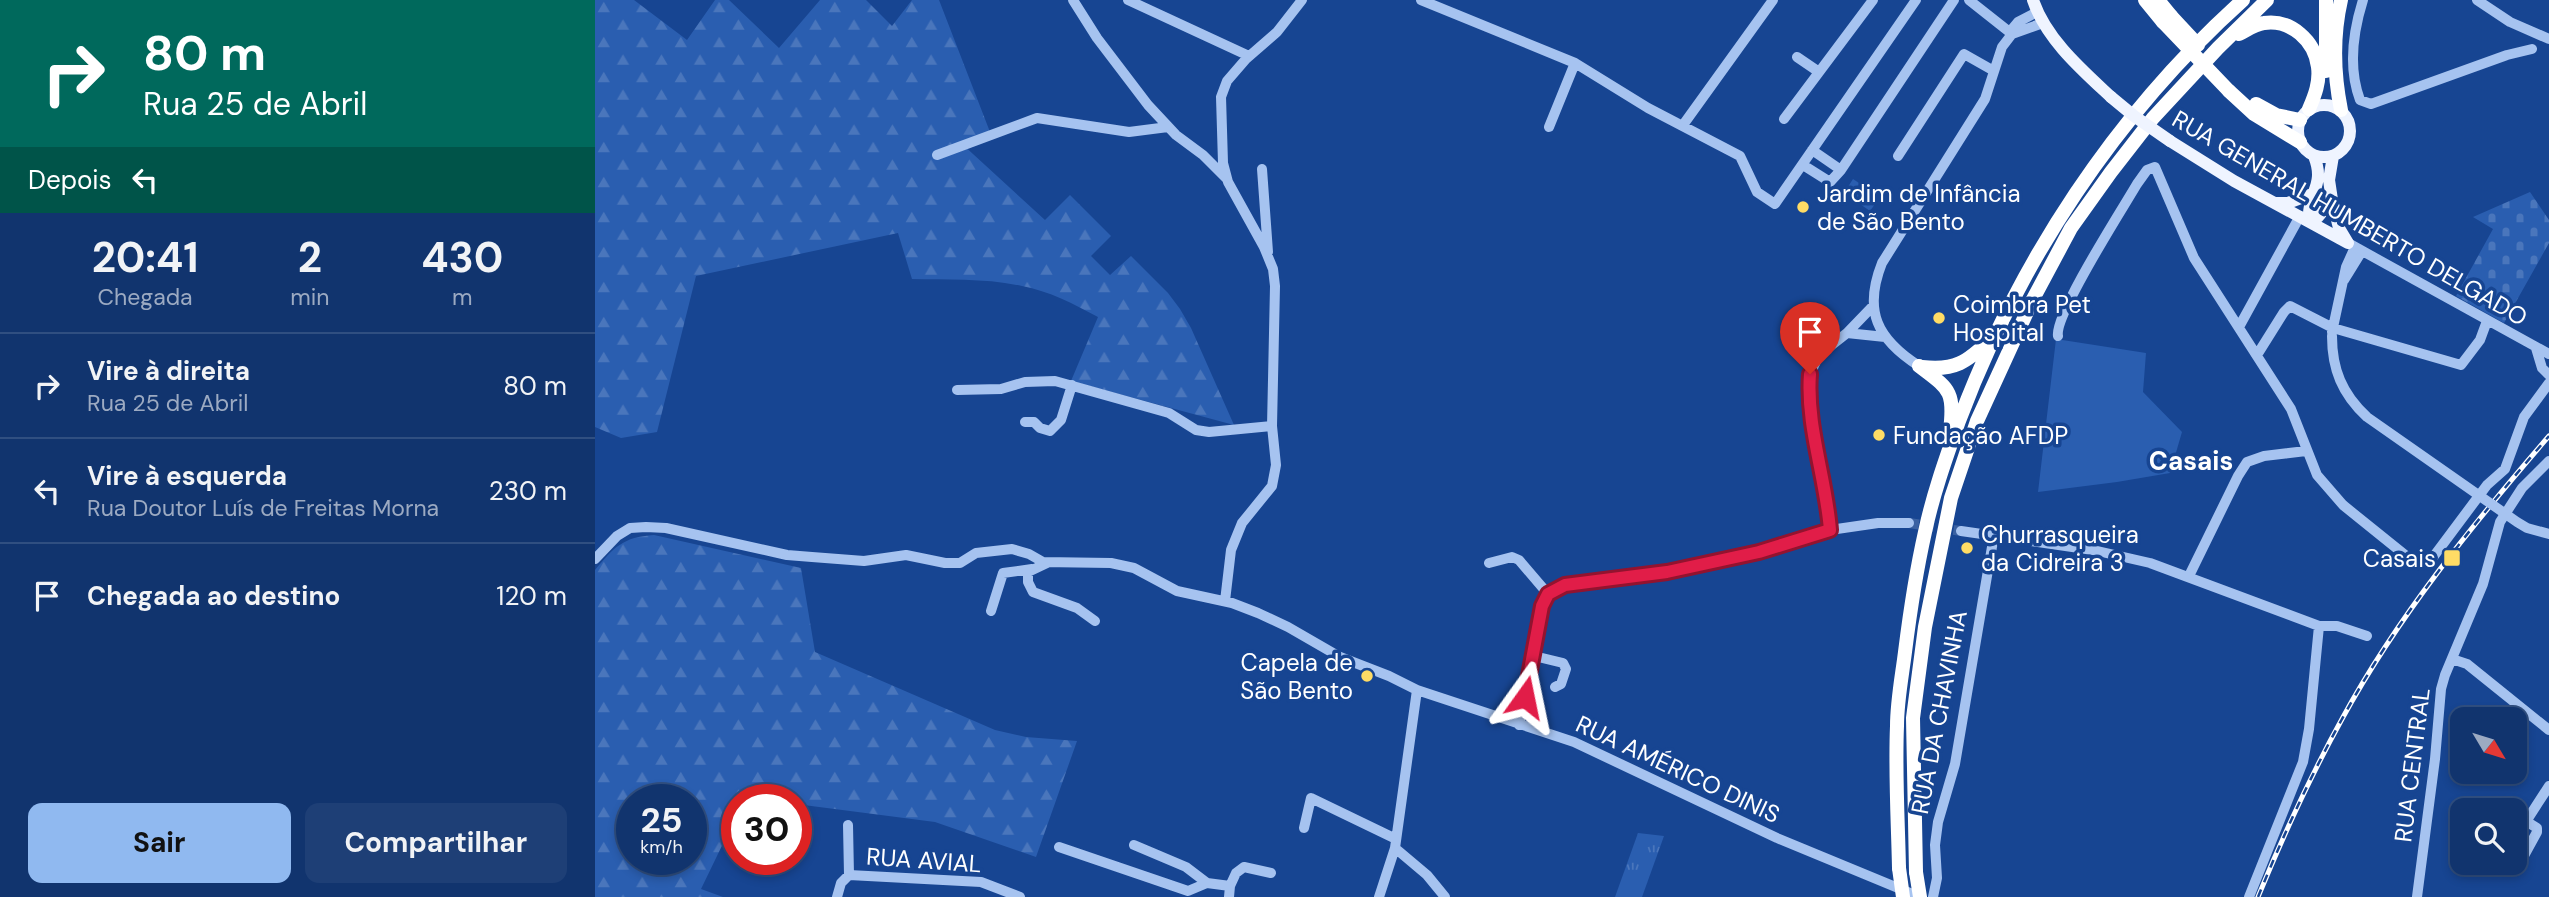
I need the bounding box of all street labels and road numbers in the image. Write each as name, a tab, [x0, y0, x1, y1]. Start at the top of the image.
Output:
street label: RUA GENERAL HUMBERTO DELGADO	[2167, 103, 2533, 333]
street label: RUA DA CHAVINHA	[1904, 607, 1974, 817]
street label: RUA CENTRAL	[2387, 686, 2437, 844]
street label: RUA AMÉRICO DINIS	[1571, 708, 1785, 830]
street label: RUA AVIAL	[865, 841, 983, 879]

